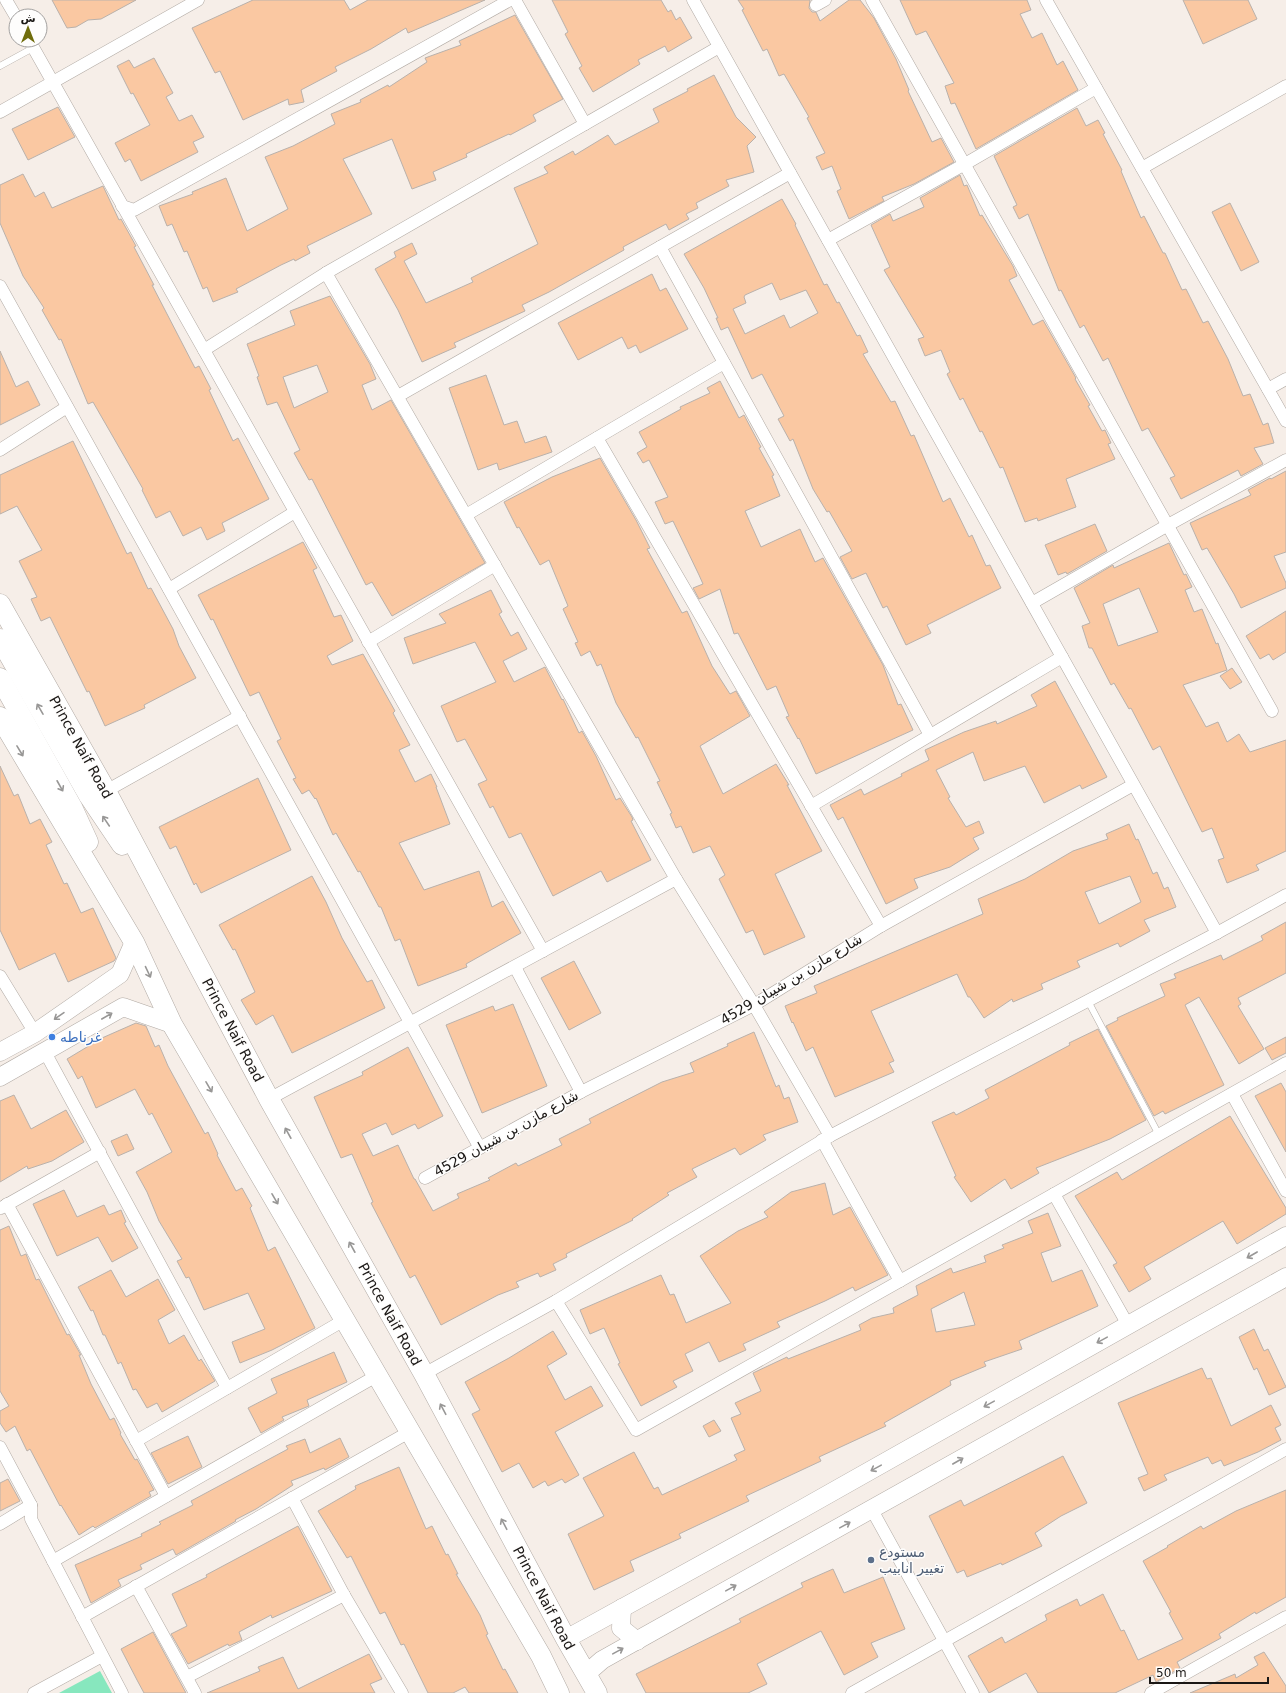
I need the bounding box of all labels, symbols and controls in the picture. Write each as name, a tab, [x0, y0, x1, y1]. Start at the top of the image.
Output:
north arrow	[8, 8, 48, 48]
text: ش	[20, 12, 36, 25]
street label: Prince Naif Road	[46, 693, 116, 801]
one-way arrow	[35, 703, 43, 715]
one-way arrow	[16, 745, 24, 756]
one-way arrow	[56, 780, 64, 792]
one-way arrow	[102, 816, 110, 827]
street label: شارع مازن بن شيبان 4529	[717, 930, 865, 1029]
one-way arrow	[145, 966, 152, 978]
street label: Prince Naif Road	[199, 976, 267, 1084]
one-way arrow	[54, 1012, 65, 1020]
one-way arrow	[101, 1012, 113, 1020]
place label: غرناطه	[60, 1029, 102, 1046]
marker: غرناطه	[47, 1032, 57, 1042]
one-way arrow	[205, 1081, 213, 1092]
street label: شارع مازن بن شيبان 4529	[431, 1087, 581, 1180]
one-way arrow	[284, 1127, 292, 1139]
one-way arrow	[271, 1193, 279, 1205]
one-way arrow	[348, 1241, 356, 1253]
one-way arrow	[1246, 1251, 1258, 1259]
street label: Prince Naif Road	[355, 1260, 425, 1368]
one-way arrow	[1097, 1336, 1109, 1344]
one-way arrow	[983, 1400, 995, 1408]
one-way arrow	[438, 1403, 446, 1415]
one-way arrow	[952, 1457, 964, 1465]
one-way arrow	[870, 1464, 882, 1472]
one-way arrow	[500, 1518, 507, 1530]
one-way arrow	[839, 1521, 851, 1528]
street label: Prince Naif Road	[510, 1544, 578, 1652]
place label: مستودع تغيير انابيب	[879, 1544, 944, 1577]
marker: مستودع تغيير انابيب	[866, 1555, 876, 1565]
one-way arrow	[725, 1584, 737, 1592]
one-way arrow	[612, 1647, 624, 1655]
scale bar	[1150, 1659, 1268, 1685]
text: 50 m	[1156, 1666, 1187, 1680]

